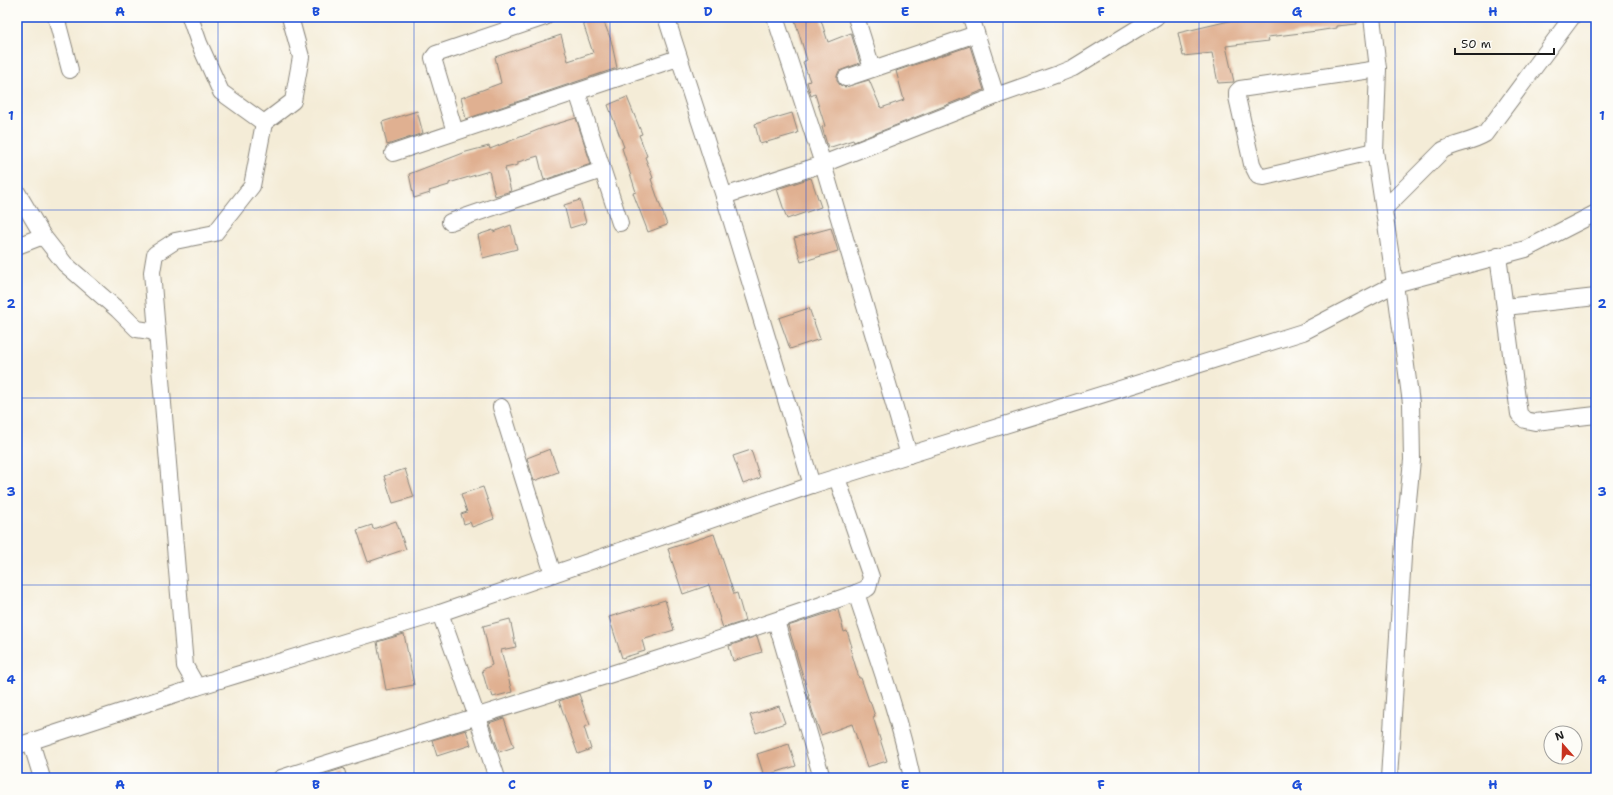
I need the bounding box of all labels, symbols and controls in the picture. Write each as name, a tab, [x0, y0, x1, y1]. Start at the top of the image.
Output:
text: A	[115, 3, 125, 20]
text: B	[312, 3, 320, 20]
text: C	[508, 3, 516, 20]
text: D	[703, 3, 713, 20]
text: E	[901, 3, 910, 20]
text: F	[1097, 3, 1105, 20]
text: G	[1292, 3, 1303, 20]
text: H	[1488, 3, 1498, 20]
scale bar	[1455, 30, 1554, 56]
text: 50 m	[1461, 36, 1491, 52]
text: 1	[8, 107, 14, 124]
text: 1	[1599, 107, 1605, 124]
text: 2	[6, 295, 16, 312]
text: 2	[1597, 295, 1607, 312]
text: 3	[6, 483, 16, 500]
text: 3	[1597, 483, 1607, 500]
text: 4	[6, 671, 16, 688]
text: 4	[1597, 671, 1607, 688]
north arrow	[1543, 725, 1583, 765]
text: N	[1553, 727, 1567, 745]
text: A	[115, 776, 125, 793]
text: B	[312, 776, 320, 793]
text: C	[508, 776, 516, 793]
text: D	[703, 776, 713, 793]
text: E	[901, 776, 910, 793]
text: F	[1097, 776, 1105, 793]
text: G	[1292, 776, 1303, 793]
text: H	[1488, 776, 1498, 793]

